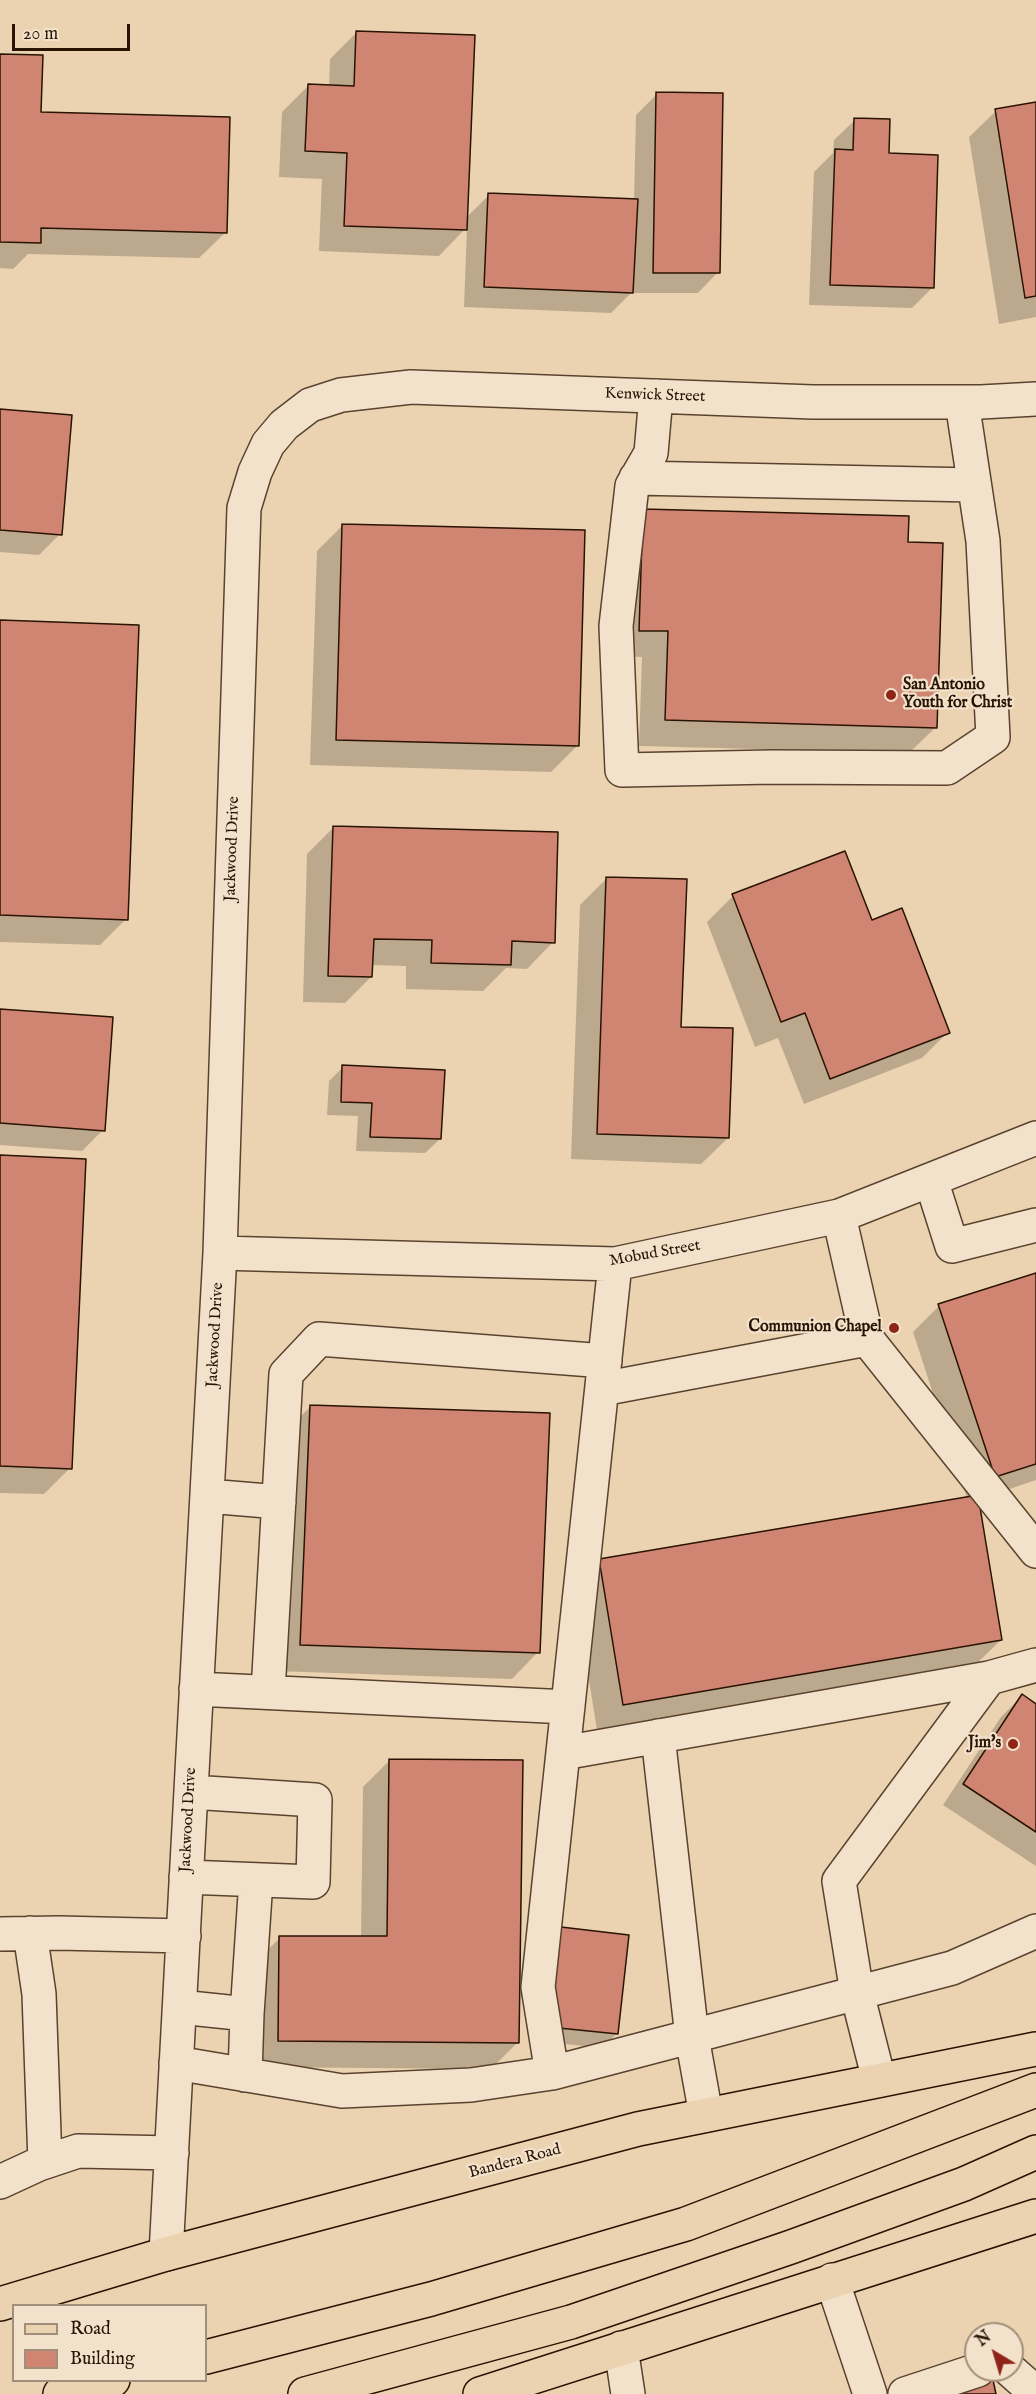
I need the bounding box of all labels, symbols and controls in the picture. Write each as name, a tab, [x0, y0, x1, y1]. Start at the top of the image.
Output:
scale bar	[15, 12, 134, 50]
text: 20 m	[23, 23, 58, 46]
street label: Kenwick Street	[604, 385, 706, 407]
place label: San Antonio Youth for Christ	[903, 676, 1012, 714]
marker: San Antonio Youth for Christ	[884, 688, 898, 702]
street label: Jackwood Drive	[222, 796, 244, 902]
street label: Mobud Street	[608, 1237, 702, 1271]
street label: Jackwood Drive	[204, 1282, 228, 1388]
place label: Communion Chapel	[748, 1318, 882, 1338]
marker: Communion Chapel	[887, 1321, 901, 1335]
place label: Jim's	[968, 1734, 1001, 1754]
marker: Jim's	[1006, 1737, 1020, 1751]
street label: Jackwood Drive	[177, 1767, 201, 1873]
street label: Bandera Road	[467, 2141, 563, 2183]
legend	[12, 2304, 207, 2382]
text: Road	[70, 2318, 111, 2341]
north arrow	[964, 2322, 1024, 2382]
text: N	[973, 2327, 996, 2352]
text: Building	[70, 2348, 135, 2371]

